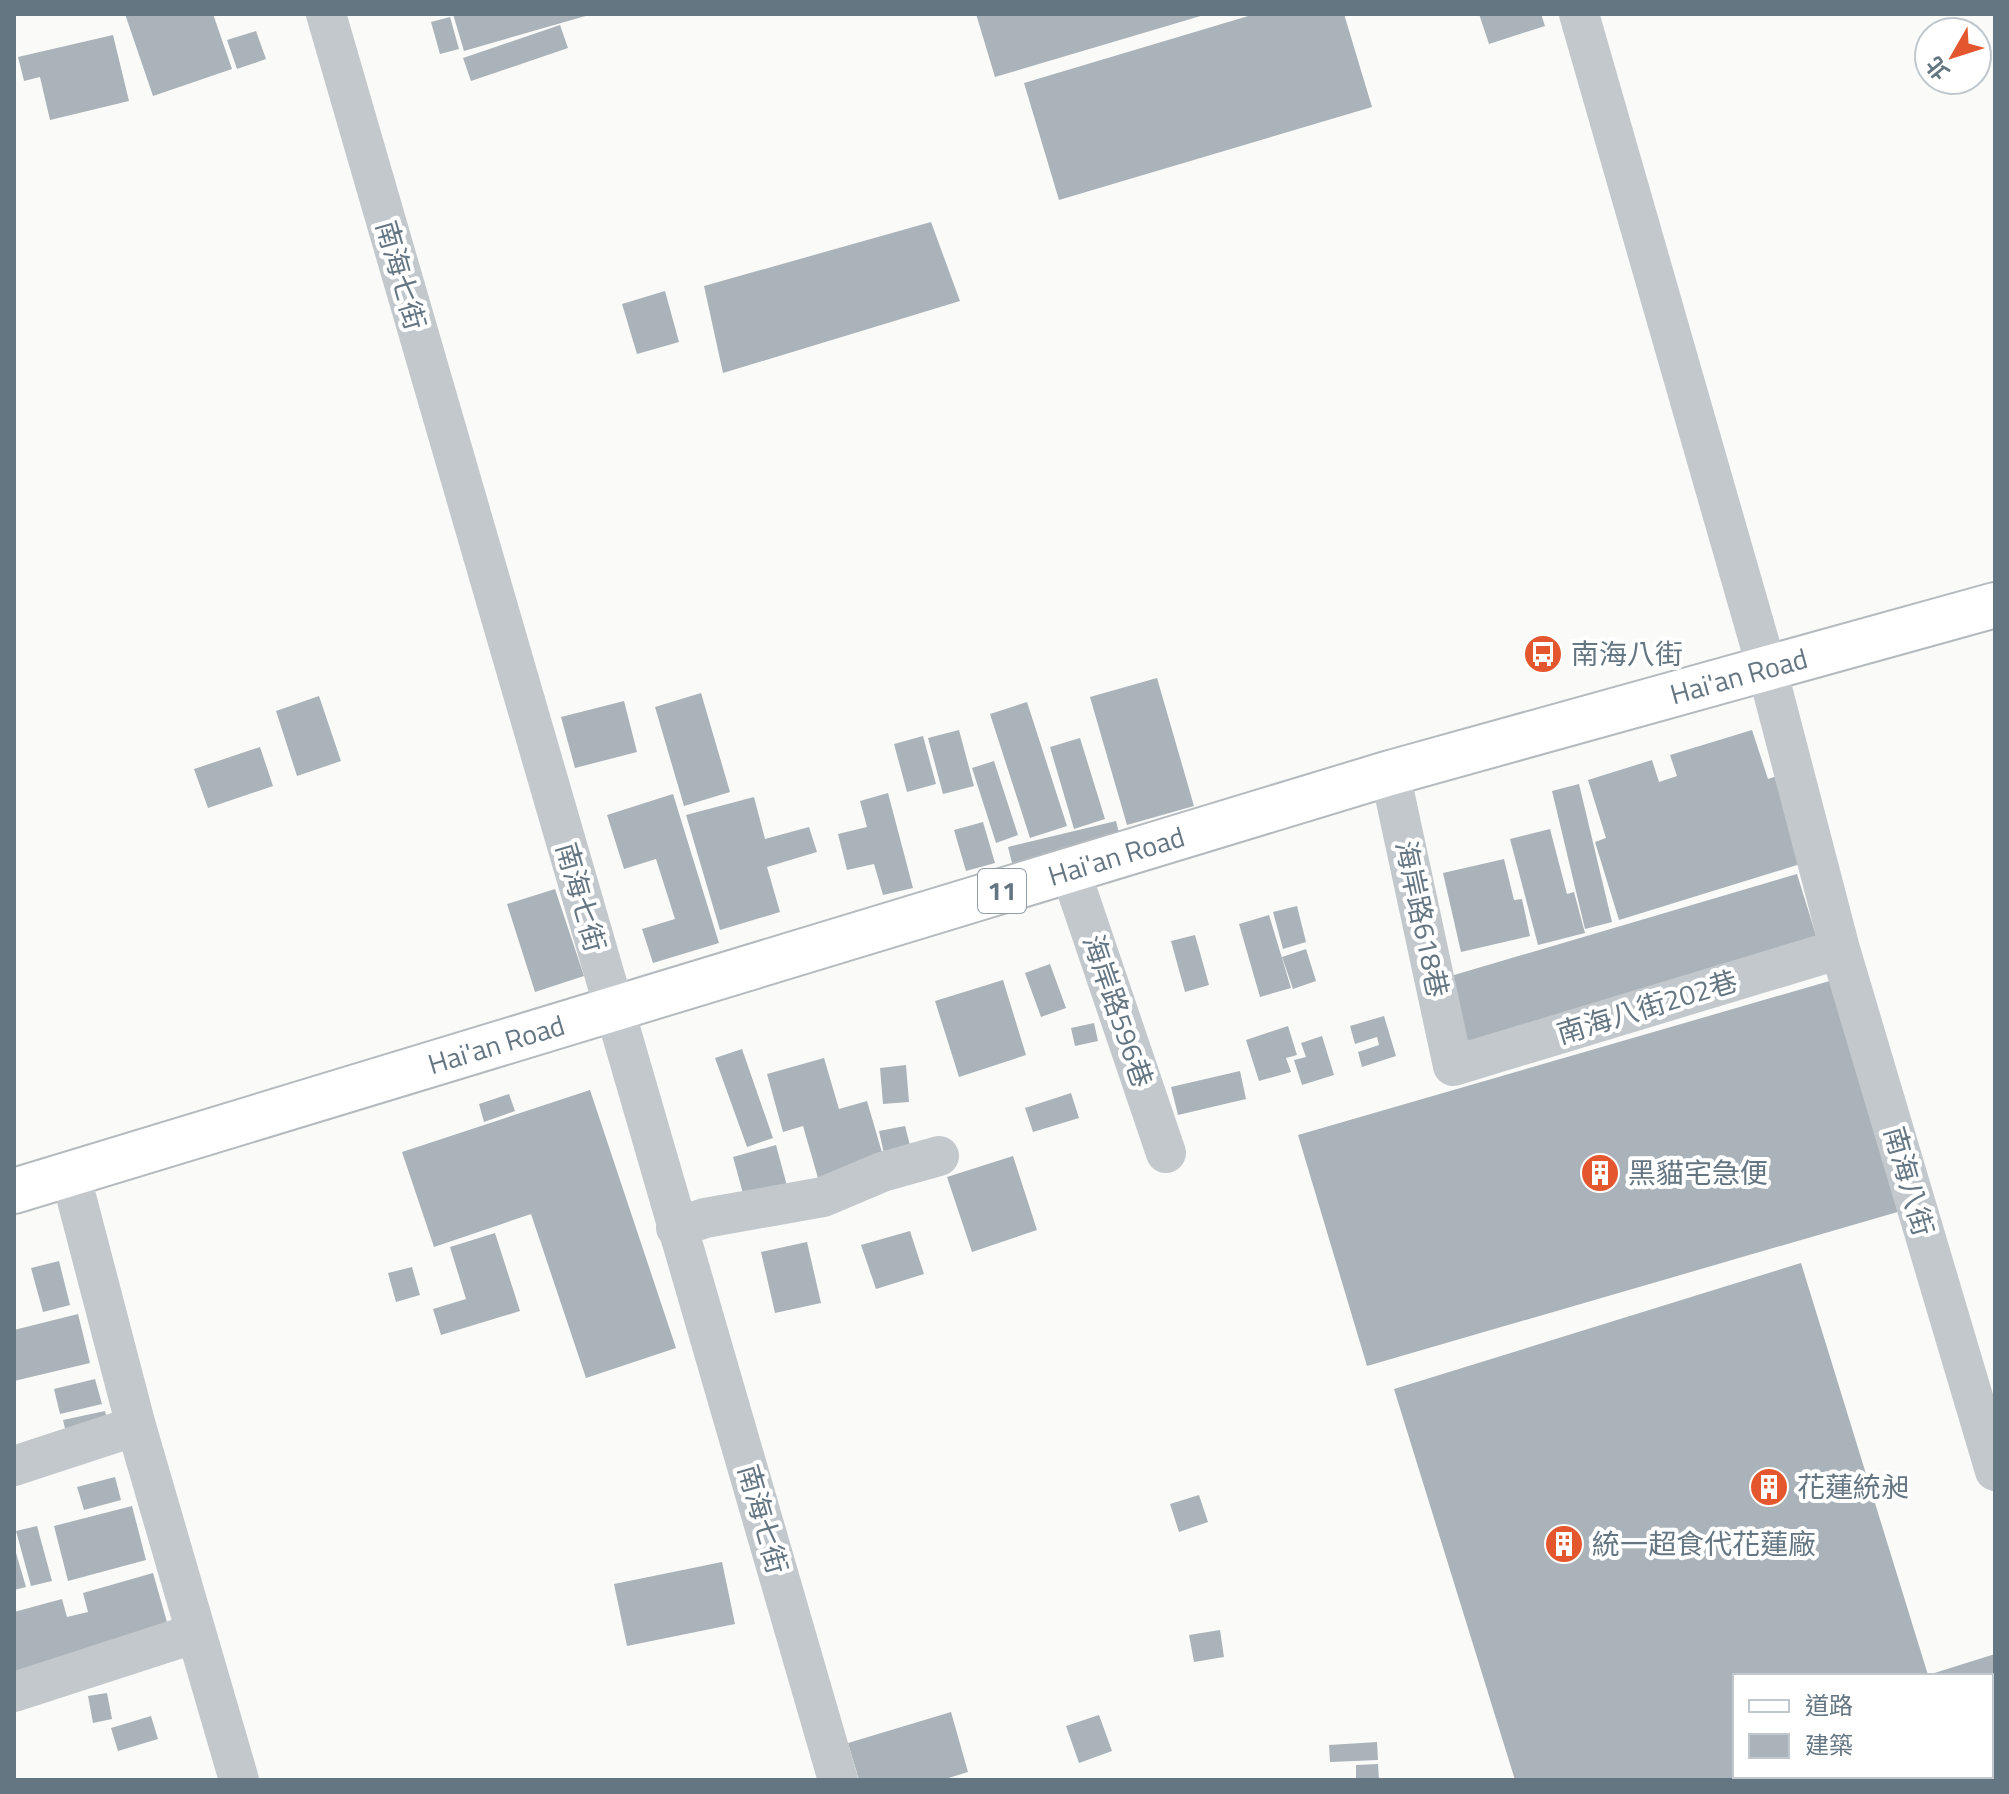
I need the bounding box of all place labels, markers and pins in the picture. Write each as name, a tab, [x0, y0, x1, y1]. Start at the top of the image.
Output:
place label: 南海八街	[1571, 632, 1683, 675]
bus stop icon: 南海八街	[1522, 633, 1564, 675]
place label: 黑貓宅急便	[1628, 1151, 1768, 1194]
building icon: 黑貓宅急便	[1579, 1152, 1621, 1194]
place label: 花蓮統昶	[1797, 1465, 1909, 1508]
building icon: 花蓮統昶	[1748, 1466, 1790, 1508]
place label: 統一超食代花蓮廠	[1592, 1522, 1816, 1565]
building icon: 統一超食代花蓮廠	[1543, 1523, 1585, 1565]

